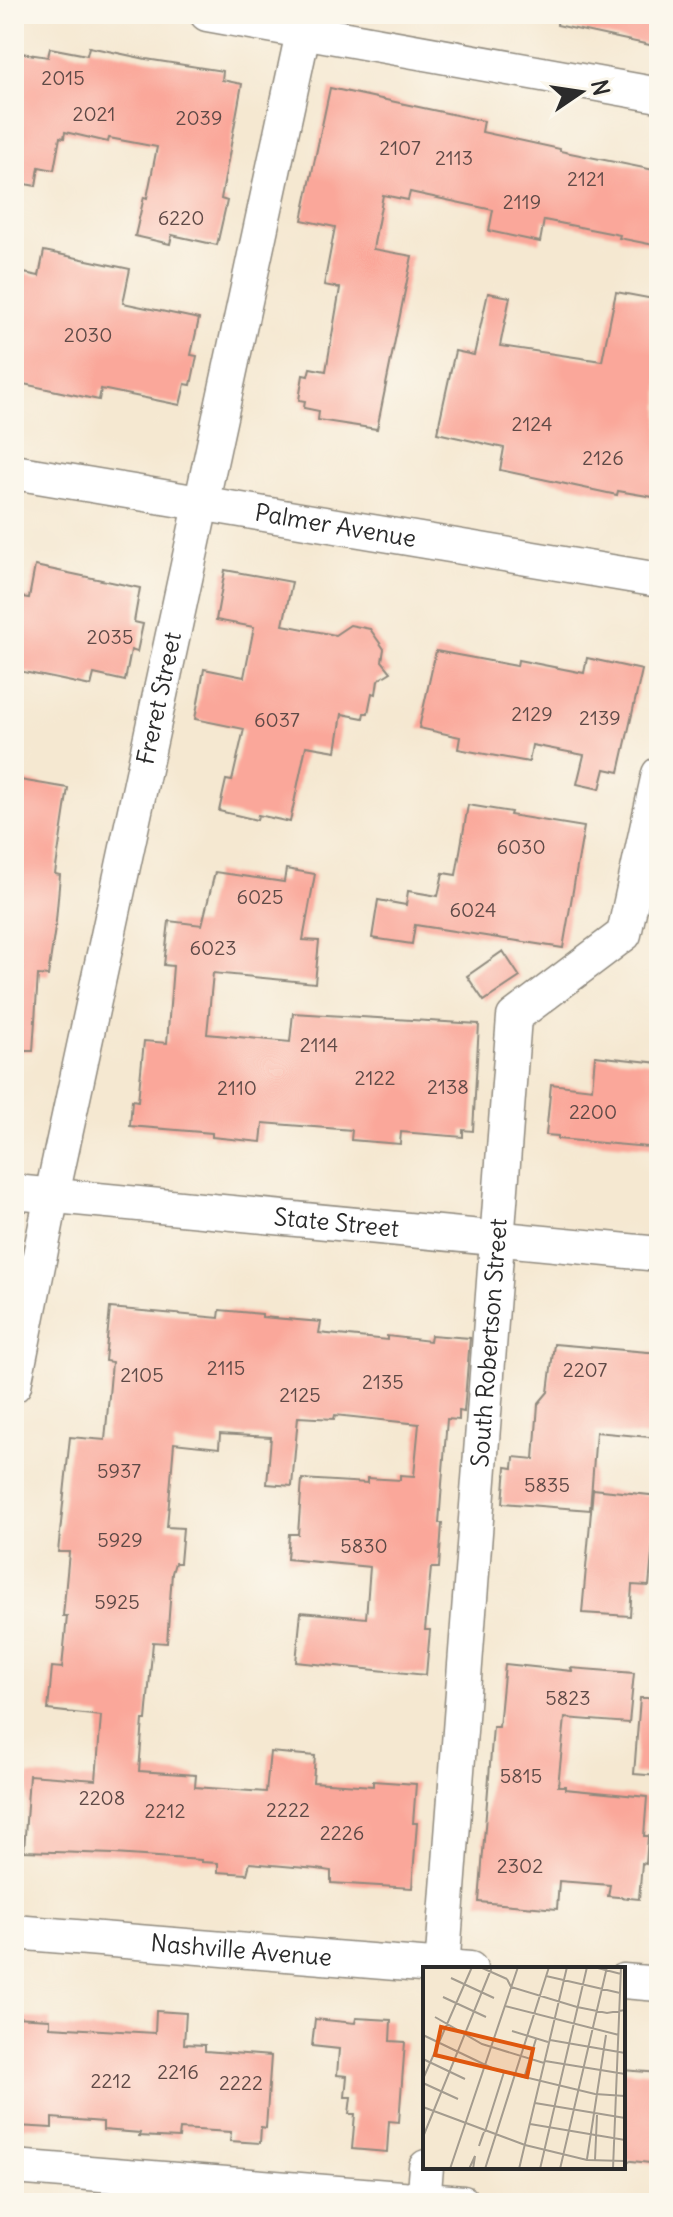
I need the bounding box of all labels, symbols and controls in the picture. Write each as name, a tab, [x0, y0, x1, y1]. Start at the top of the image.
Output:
north arrow	[541, 52, 621, 132]
house number: 2015	[41, 65, 85, 90]
text: N	[585, 77, 616, 98]
house number: 2021	[72, 101, 116, 126]
house number: 2039	[176, 105, 222, 130]
house number: 2107	[379, 135, 421, 160]
house number: 2113	[435, 145, 473, 170]
house number: 2121	[567, 166, 605, 191]
house number: 2119	[503, 189, 541, 214]
house number: 6220	[158, 205, 204, 230]
house number: 2030	[64, 322, 112, 347]
house number: 2124	[511, 411, 553, 436]
house number: 2126	[582, 445, 624, 470]
street label: Palmer Avenue	[253, 497, 419, 553]
house number: 2035	[87, 624, 133, 649]
street label: Freret Street	[129, 629, 187, 767]
house number: 2129	[511, 701, 553, 726]
house number: 2139	[579, 705, 621, 730]
house number: 6037	[254, 707, 300, 732]
house number: 6030	[496, 834, 546, 859]
house number: 6025	[236, 884, 284, 909]
house number: 6024	[450, 897, 496, 922]
house number: 6023	[189, 935, 237, 960]
house number: 2114	[300, 1032, 338, 1057]
house number: 2122	[355, 1065, 395, 1090]
house number: 2138	[427, 1074, 469, 1099]
house number: 2110	[217, 1075, 257, 1100]
house number: 2200	[569, 1099, 617, 1124]
street label: State Street	[273, 1201, 400, 1243]
street label: South Robertson Street	[464, 1217, 513, 1468]
house number: 2115	[207, 1355, 245, 1380]
house number: 2207	[563, 1357, 607, 1382]
house number: 2105	[120, 1362, 164, 1387]
house number: 2135	[362, 1369, 404, 1394]
house number: 2125	[279, 1382, 321, 1407]
house number: 5937	[97, 1458, 141, 1483]
house number: 5835	[524, 1472, 570, 1497]
house number: 5929	[97, 1527, 143, 1552]
house number: 5830	[340, 1533, 388, 1558]
house number: 5925	[94, 1589, 140, 1614]
house number: 5823	[545, 1685, 591, 1710]
house number: 5815	[500, 1763, 542, 1788]
house number: 2208	[79, 1785, 125, 1810]
house number: 2222	[266, 1797, 310, 1822]
house number: 2212	[145, 1798, 185, 1823]
house number: 2226	[320, 1820, 364, 1845]
house number: 2302	[497, 1853, 543, 1878]
street label: Nashville Avenue	[150, 1927, 333, 1972]
inset map	[423, 1967, 625, 2169]
house number: 2216	[157, 2059, 199, 2084]
house number: 2212	[91, 2068, 131, 2093]
house number: 2222	[219, 2070, 263, 2095]

